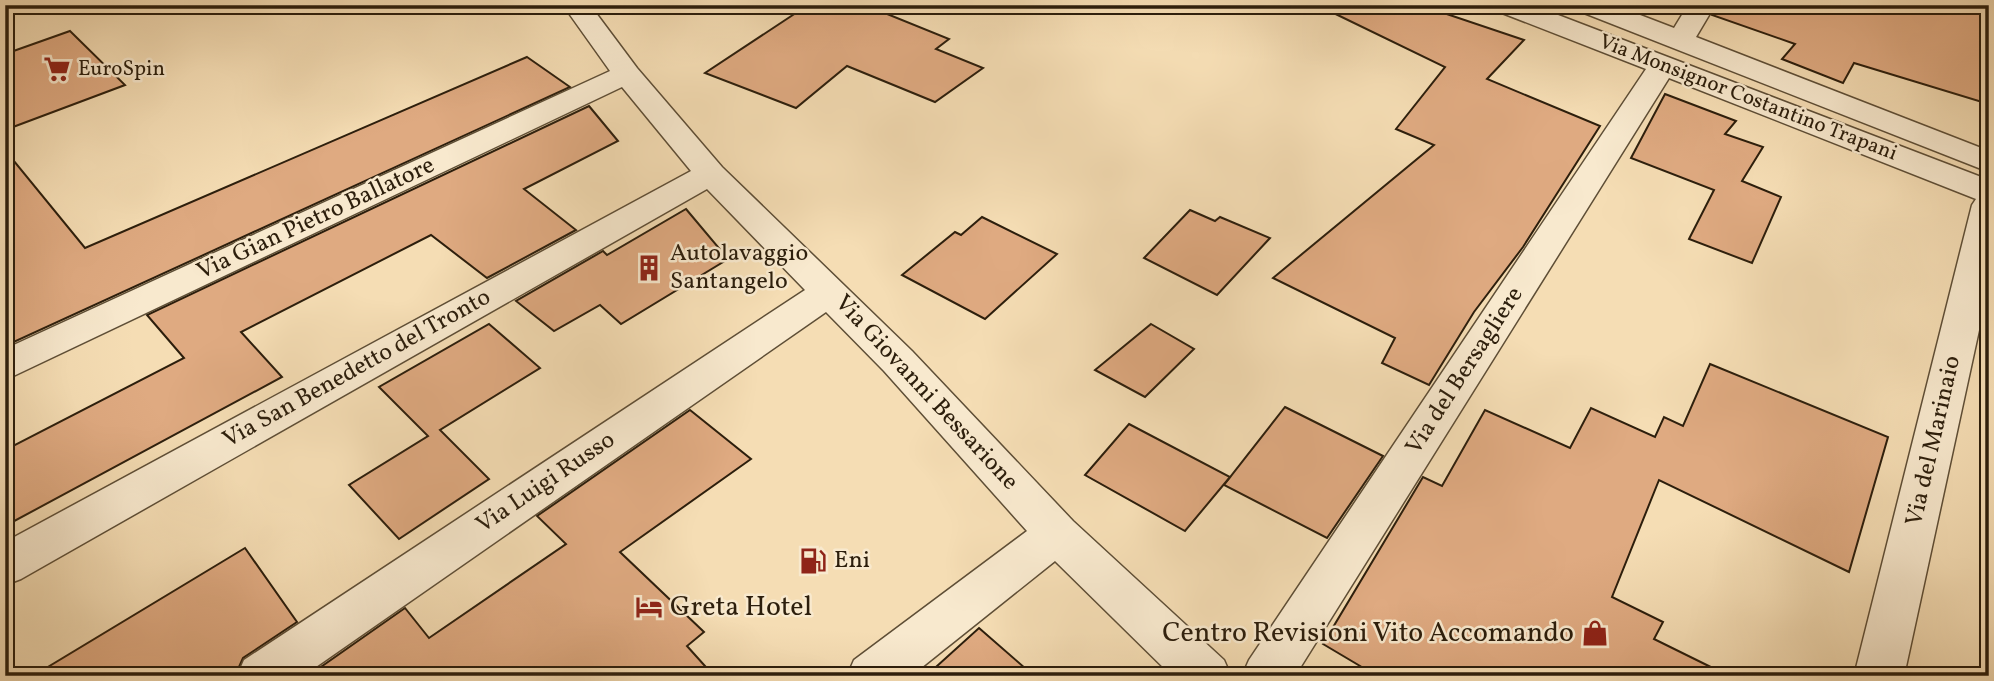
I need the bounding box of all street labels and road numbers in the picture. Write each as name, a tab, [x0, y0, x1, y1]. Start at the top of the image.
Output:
street label: Via Monsignor Costantino Trapani	[1595, 28, 1901, 168]
street label: Via Gian Pietro Ballatore	[191, 149, 441, 289]
street label: Via del Bersagliere	[1398, 280, 1532, 462]
street label: Via San Benedetto del Tronto	[217, 281, 497, 457]
street label: Via Giovanni Bessarione	[826, 288, 1026, 498]
street label: Via del Marinaio	[1898, 352, 1970, 530]
street label: Via Luigi Russo	[470, 424, 622, 542]

